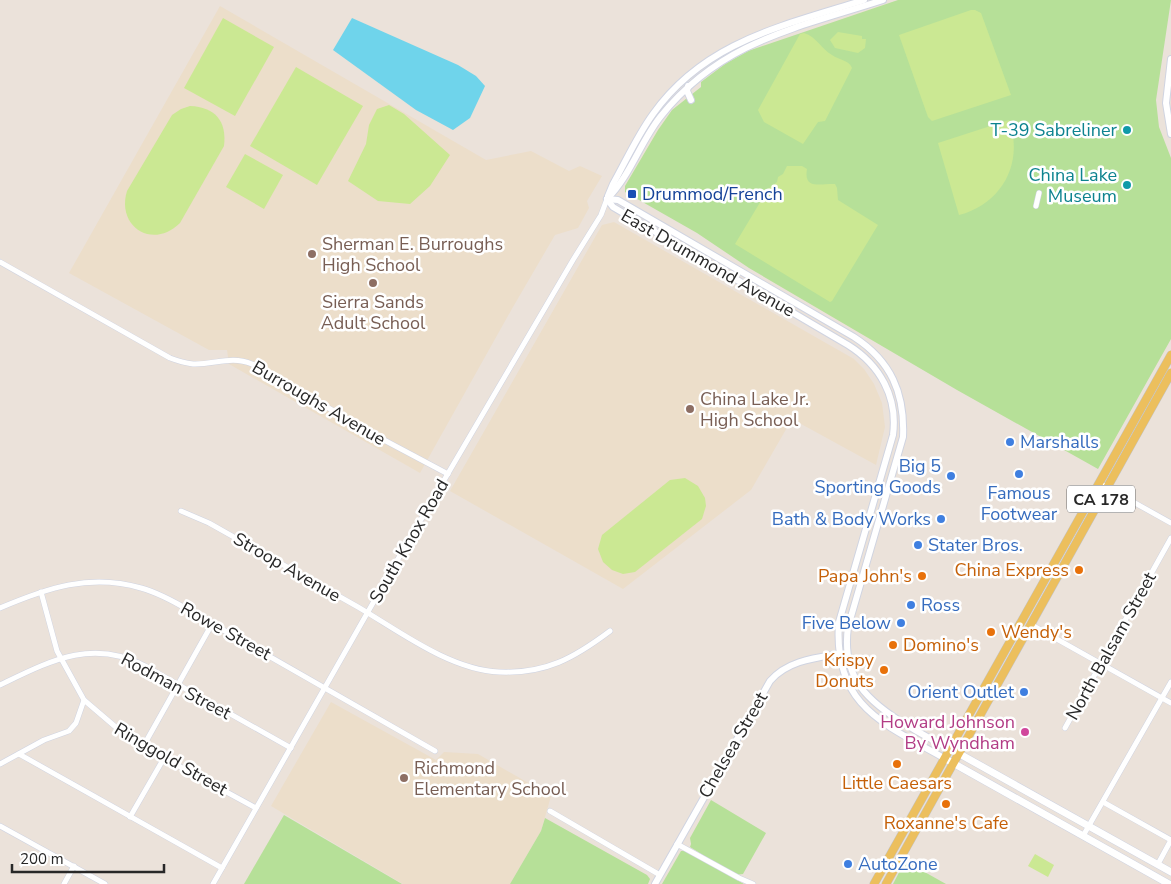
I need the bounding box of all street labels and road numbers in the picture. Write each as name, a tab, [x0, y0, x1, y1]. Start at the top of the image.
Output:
street label: East Drummond Avenue	[617, 203, 799, 323]
street label: Burroughs Avenue	[248, 355, 390, 451]
street label: South Knox Road	[364, 475, 454, 607]
road number: CA 178	[1067, 486, 1135, 512]
street label: Stroop Avenue	[229, 527, 345, 607]
street label: North Balsam Street	[1060, 567, 1162, 724]
street label: Rowe Street	[176, 596, 276, 666]
street label: Rodman Street	[117, 647, 236, 725]
street label: Chelsea Street	[693, 687, 773, 802]
street label: Ringgold Street	[110, 717, 233, 801]

